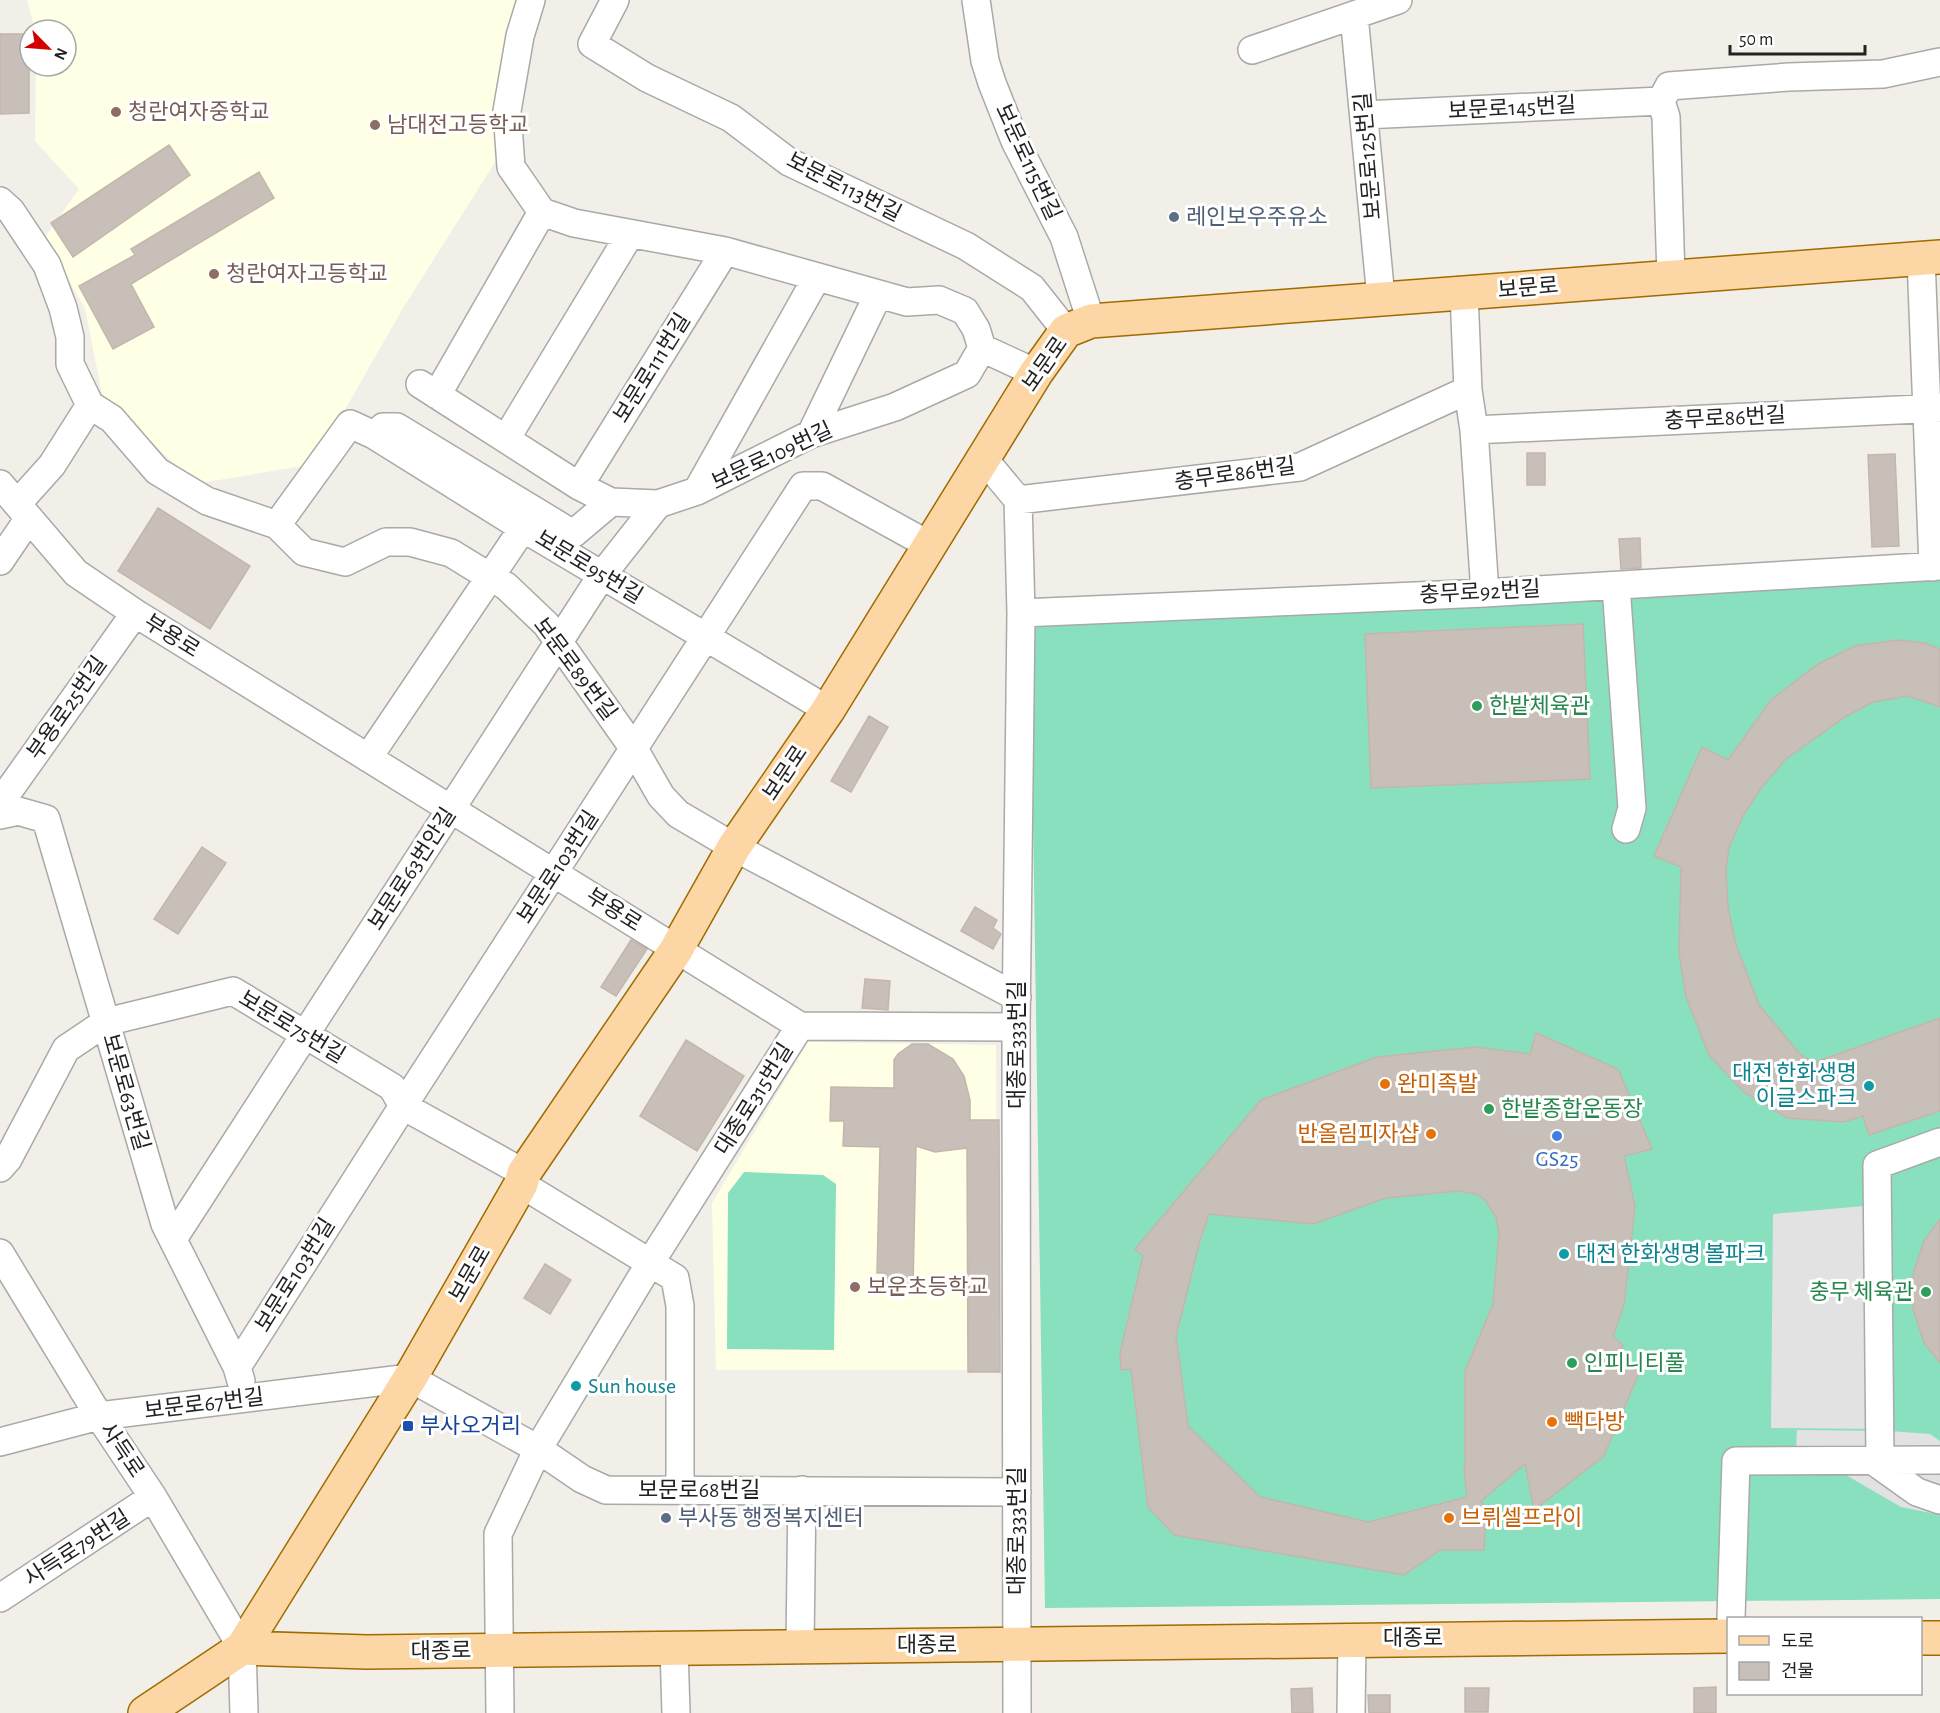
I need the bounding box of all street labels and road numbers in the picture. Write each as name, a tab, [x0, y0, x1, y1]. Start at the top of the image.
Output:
street label: 보문로125번길	[1350, 91, 1385, 221]
street label: 보문로145번길	[1447, 93, 1577, 122]
street label: 보문로115번길	[992, 100, 1065, 224]
street label: 보문로113번길	[783, 148, 905, 225]
street label: 보문로	[1497, 274, 1559, 302]
street label: 보문로111번길	[609, 309, 694, 426]
street label: 보문로	[1019, 333, 1071, 395]
street label: 충무로86번길	[1663, 403, 1786, 432]
street label: 보문로109번길	[708, 417, 836, 494]
street label: 충무로86번길	[1173, 454, 1297, 493]
street label: 보문로95번길	[532, 526, 647, 608]
street label: 충무로92번길	[1419, 577, 1541, 606]
street label: 부용로	[140, 611, 204, 661]
street label: 보문로89번길	[530, 613, 621, 724]
street label: 부용로25번길	[23, 652, 111, 764]
street label: 보문로	[759, 742, 811, 804]
street label: 보문로63번안길	[364, 803, 460, 934]
street label: 보문로103번길	[513, 806, 602, 927]
street label: 부용로	[582, 885, 646, 935]
street label: 대종로333번길	[1005, 981, 1028, 1109]
street label: 보문로75번길	[235, 986, 349, 1067]
street label: 보문로63번길	[99, 1031, 154, 1153]
street label: 대종로315번길	[710, 1039, 797, 1159]
street label: 보문로103번길	[251, 1214, 339, 1336]
street label: 보문로	[445, 1242, 495, 1306]
street label: 보문로67번길	[143, 1385, 265, 1422]
street label: 사득로	[96, 1418, 149, 1481]
street label: 대종로333번길	[1005, 1467, 1028, 1595]
street label: 보문로68번길	[638, 1478, 760, 1501]
street label: 사득로79번길	[20, 1505, 134, 1590]
street label: 대종로	[1383, 1626, 1443, 1649]
street label: 대종로	[897, 1633, 957, 1656]
street label: 대종로	[410, 1638, 472, 1663]

